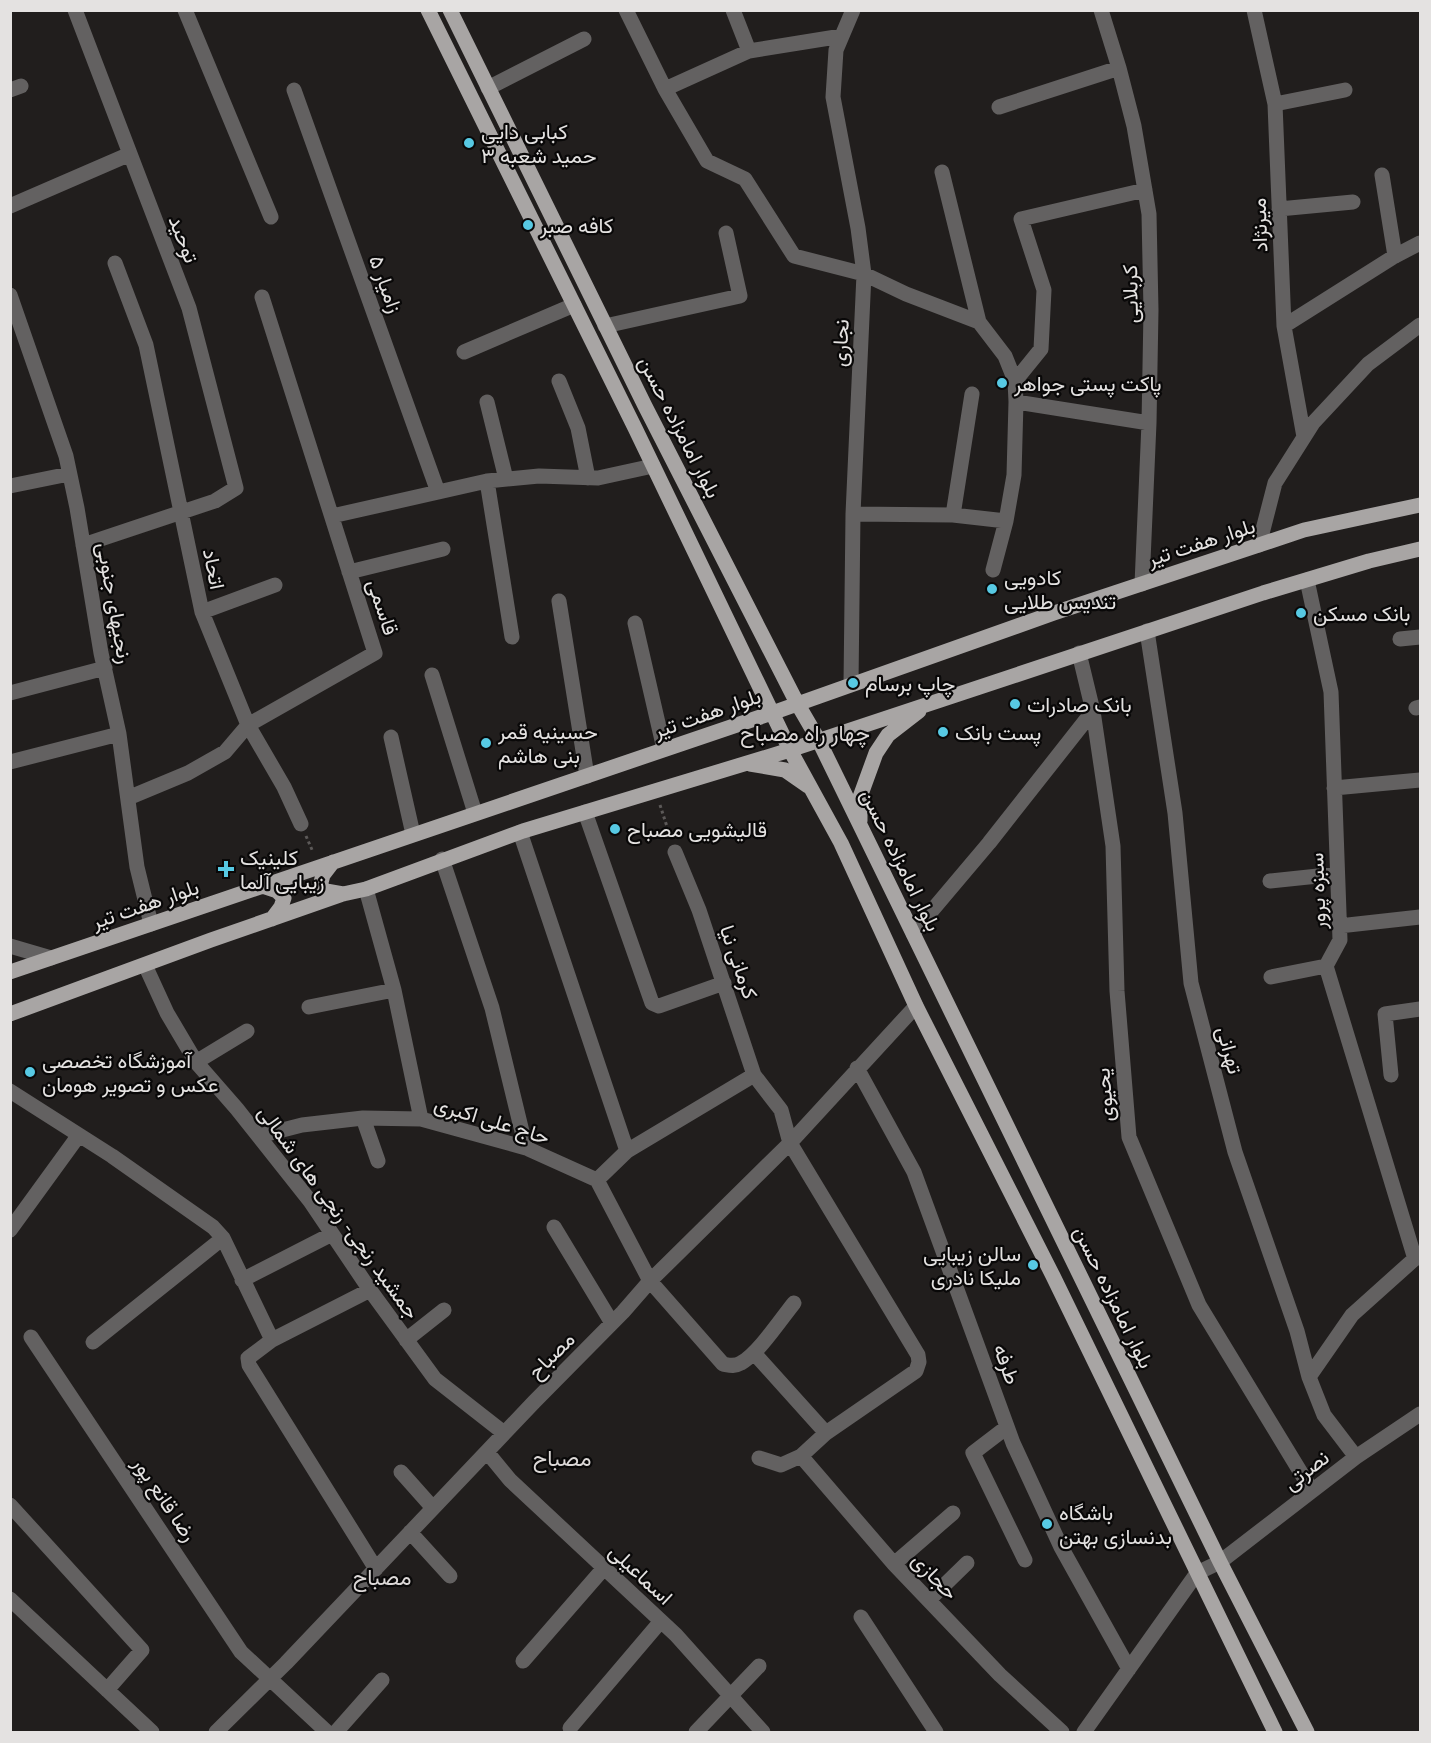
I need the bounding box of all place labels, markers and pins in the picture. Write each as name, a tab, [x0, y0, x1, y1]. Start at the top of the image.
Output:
place label: کبابی دایی حمید شعبه ۳	[481, 119, 597, 168]
marker: کبابی دایی حمید شعبه ۳	[462, 136, 476, 150]
place label: کافه صبر	[539, 213, 613, 239]
marker: کافه صبر	[521, 218, 535, 232]
place label: پاکت پستی جواهر	[1013, 371, 1162, 398]
marker: پاکت پستی جواهر	[995, 376, 1009, 390]
place label: کادویی تندیس طلایی	[1004, 565, 1116, 614]
marker: کادویی تندیس طلایی	[985, 582, 999, 596]
place label: بانک مسکن	[1313, 601, 1410, 626]
marker: بانک مسکن	[1294, 606, 1308, 620]
place label: چاپ برسام	[865, 671, 955, 698]
marker: چاپ برسام	[846, 676, 860, 690]
place label: بانک صادرات	[1027, 692, 1132, 718]
marker: بانک صادرات	[1008, 697, 1022, 711]
place label: حسینیه قمر بنی هاشم	[497, 719, 598, 770]
place label: پست بانک	[955, 720, 1041, 747]
marker: پست بانک	[936, 725, 950, 739]
marker: حسینیه قمر بنی هاشم	[479, 736, 493, 750]
place label: قالیشویی مصباح	[627, 817, 767, 844]
marker: قالیشویی مصباح	[608, 822, 622, 836]
place label: کلینیک زیبایی آلما	[240, 845, 325, 895]
marker: کلینیک زیبایی آلما	[217, 860, 235, 878]
place label: آموزشگاه تخصصی عکس و تصویر هومان	[42, 1048, 218, 1098]
marker: آموزشگاه تخصصی عکس و تصویر هومان	[23, 1065, 37, 1079]
place label: سالن زیبایی ملیکا نادری	[923, 1241, 1021, 1291]
marker: سالن زیبایی ملیکا نادری	[1026, 1258, 1040, 1272]
place label: باشگاه بدنسازی بهتن	[1059, 1500, 1172, 1550]
marker: باشگاه بدنسازی بهتن	[1040, 1517, 1054, 1531]

